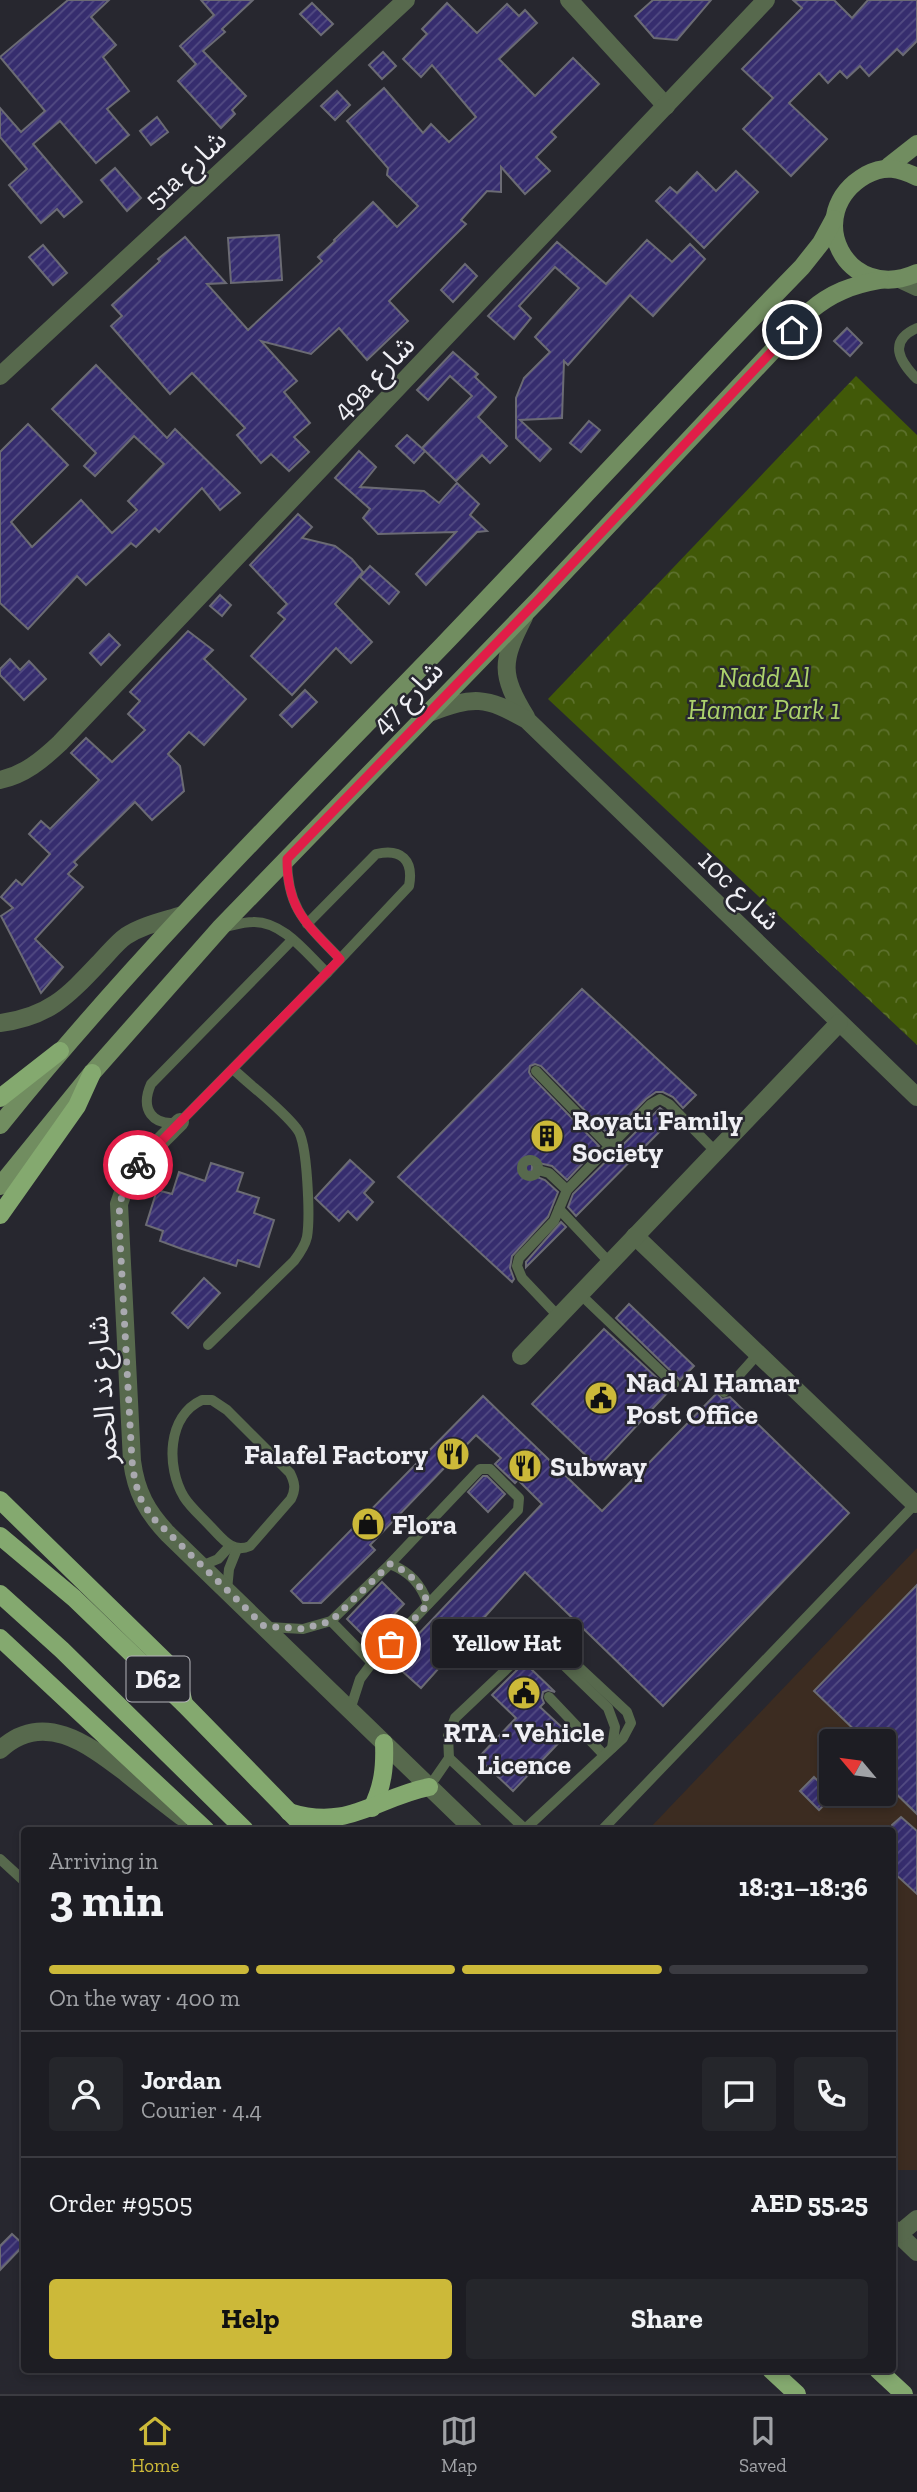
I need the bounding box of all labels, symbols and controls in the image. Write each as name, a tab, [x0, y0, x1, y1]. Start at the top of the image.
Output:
street label: 51a شارع	[138, 123, 236, 218]
pin	[762, 300, 822, 360]
icon: home	[773, 311, 811, 349]
street label: 49a شارع	[325, 328, 424, 429]
street label: شارع 47	[365, 654, 453, 744]
park label: Nadd Al Hamar Park 1	[687, 661, 841, 726]
street label: 10c شارع	[689, 843, 787, 940]
place label: Royati Family Society	[572, 1104, 743, 1169]
building icon: Royati Family Society	[528, 1117, 566, 1155]
courier	[103, 1130, 173, 1200]
icon: bike	[119, 1146, 157, 1184]
street label: شارع ند الحمر	[81, 1314, 128, 1466]
place label: Nad Al Hamar Post Office	[626, 1366, 800, 1431]
public building icon: Nad Al Hamar Post Office	[582, 1379, 620, 1417]
restaurant icon: Falafel Factory	[434, 1435, 472, 1473]
place label: Falafel Factory	[244, 1438, 428, 1471]
restaurant icon: Subway	[506, 1447, 544, 1485]
place label: Subway	[550, 1450, 647, 1483]
shop icon: Flora	[349, 1505, 387, 1543]
place label: Flora	[392, 1508, 457, 1541]
pin	[361, 1614, 421, 1674]
callout: Yellow Hat	[433, 1620, 584, 1668]
icon: bag	[372, 1625, 410, 1663]
text: Yellow Hat	[453, 1629, 561, 1657]
road number: D62	[127, 1656, 190, 1702]
public building icon: RTA - Vehicle Licence	[505, 1674, 543, 1712]
place label: RTA - Vehicle Licence	[444, 1716, 604, 1781]
north arrow	[819, 1729, 896, 1806]
map controls	[819, 1729, 896, 1806]
text: Arriving in	[49, 1847, 158, 1875]
text: 18:31–18:36	[739, 1871, 868, 1903]
text: 3 min	[49, 1873, 163, 1928]
text: On the way · 400 m	[49, 1984, 240, 2012]
button: person	[49, 2057, 123, 2131]
button: chat	[702, 2057, 776, 2131]
button: phone	[794, 2057, 868, 2131]
text: Jordan	[141, 2064, 221, 2096]
text: Courier · 4.4	[141, 2096, 262, 2124]
text: Order #9505	[49, 2187, 193, 2219]
text: AED 55.25	[751, 2187, 868, 2219]
button: Help	[49, 2279, 452, 2359]
button: Share	[466, 2279, 868, 2359]
tab: Home	[130, 2412, 179, 2477]
tab: Map	[440, 2412, 478, 2477]
tab: Saved	[739, 2412, 787, 2477]

